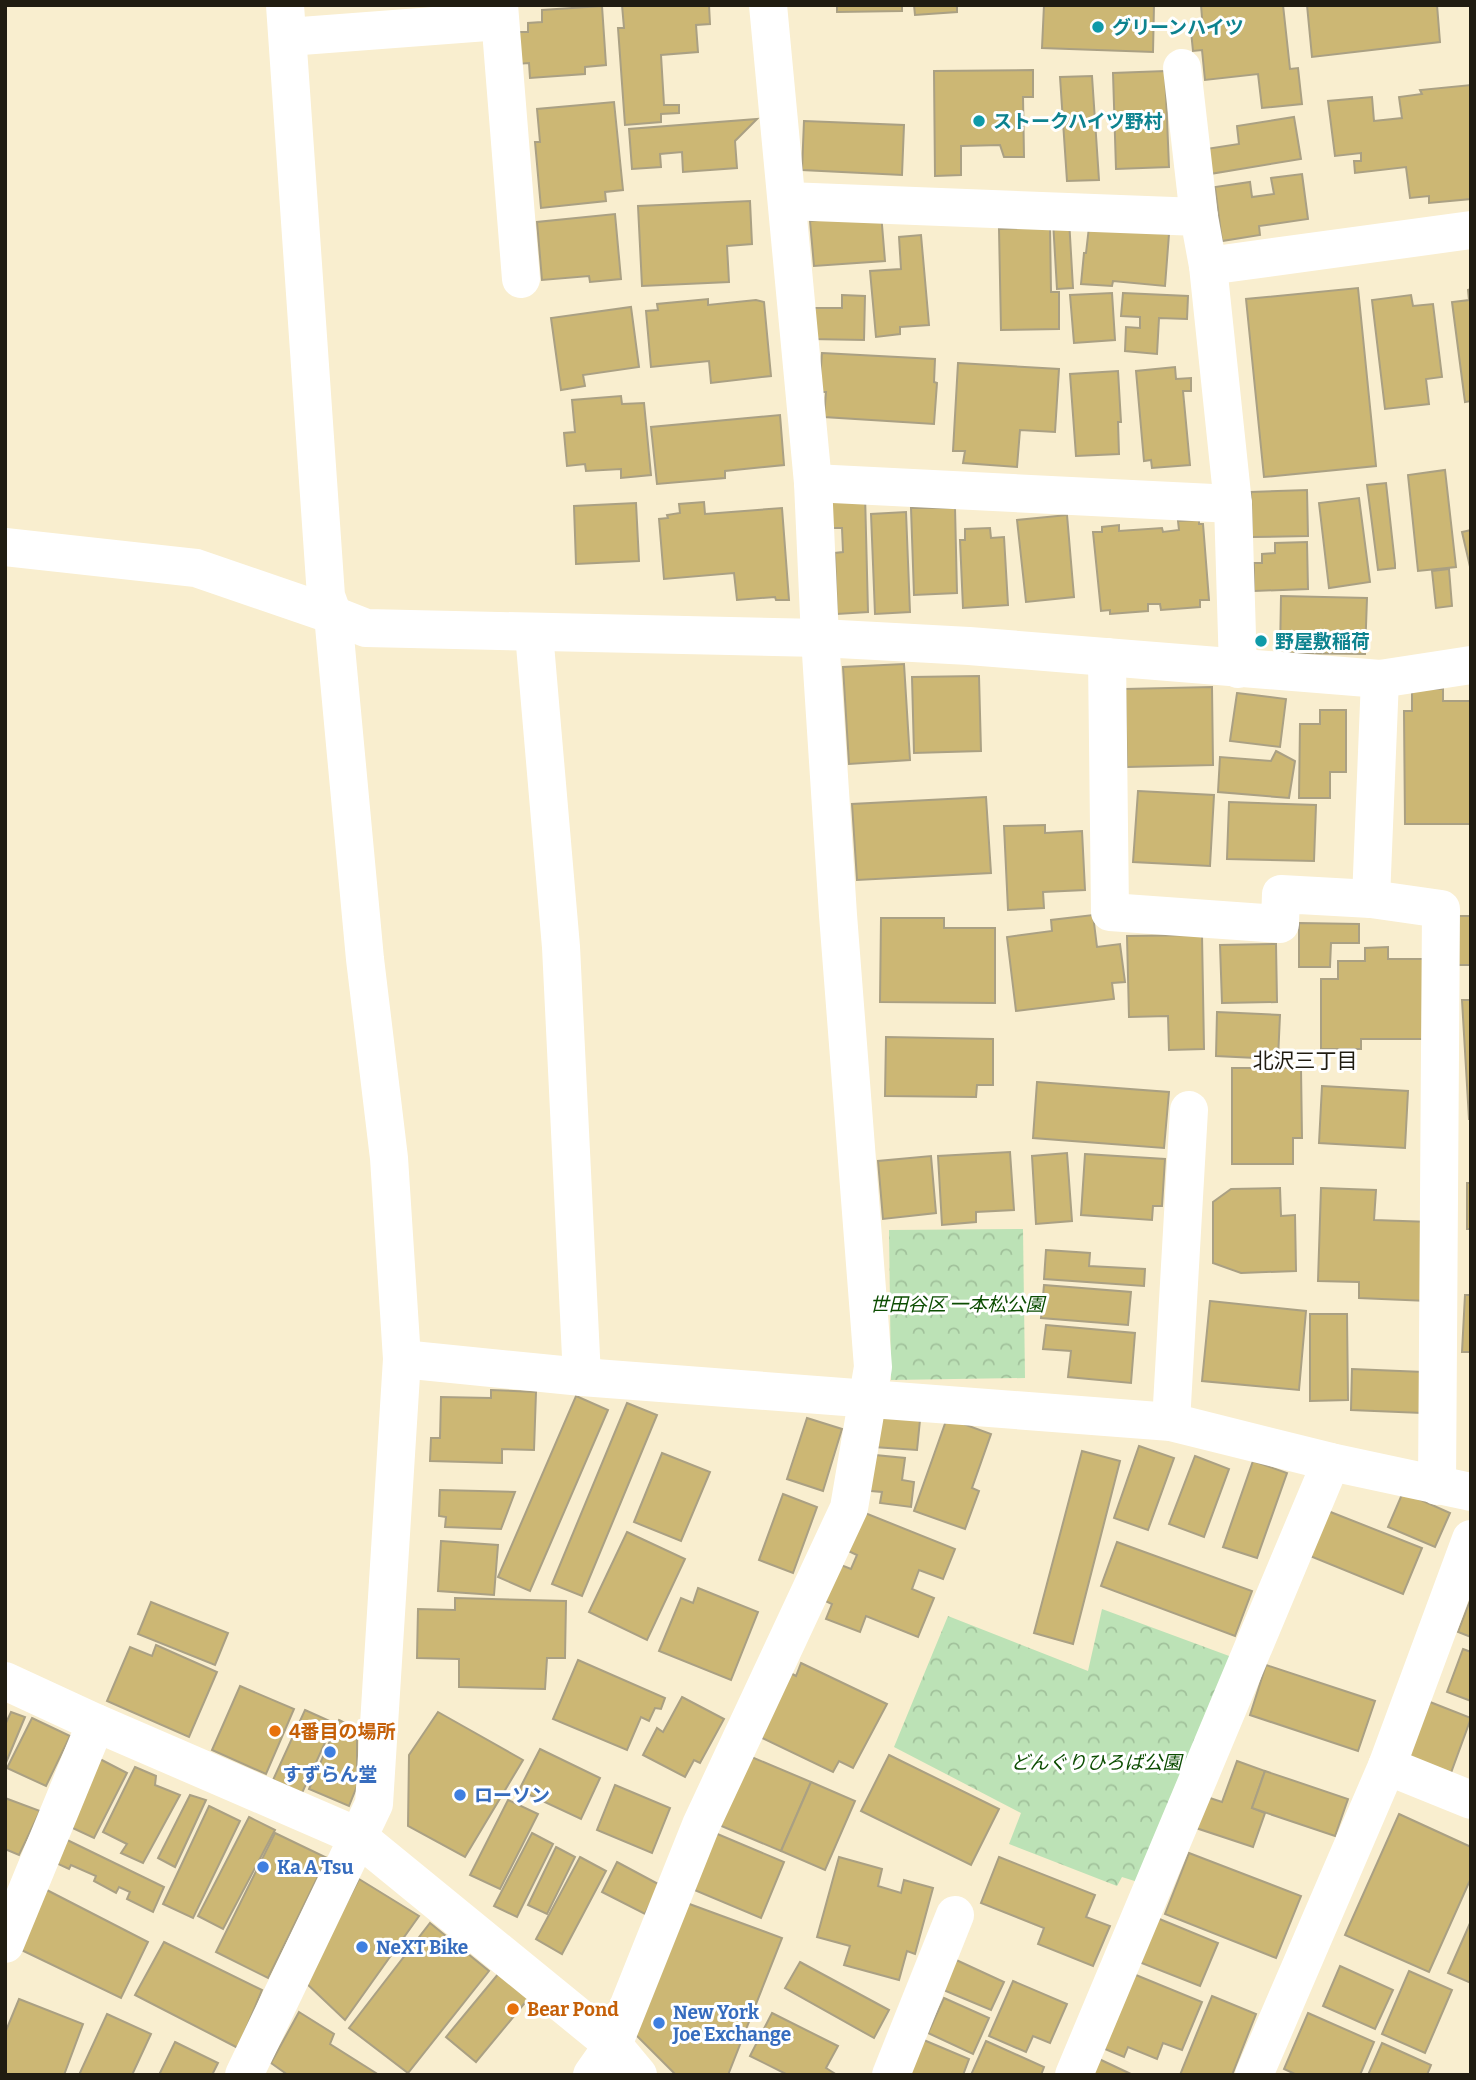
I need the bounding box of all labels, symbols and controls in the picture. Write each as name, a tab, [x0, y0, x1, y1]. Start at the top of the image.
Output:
place label: グリーンハイツ	[1112, 16, 1244, 39]
marker: グリーンハイツ	[1090, 19, 1106, 35]
place label: ストークハイツ野村	[993, 110, 1163, 133]
marker: ストークハイツ野村	[971, 113, 987, 129]
place label: 野屋敷稲荷	[1275, 630, 1370, 653]
marker: 野屋敷稲荷	[1253, 633, 1269, 649]
district label: 北沢三丁目	[1253, 1048, 1358, 1074]
park label: 世田谷区 一本松公園	[870, 1293, 1047, 1316]
place label: 4番目の場所	[289, 1720, 396, 1743]
marker: 4番目の場所	[267, 1723, 283, 1739]
marker: すずらん堂	[322, 1744, 338, 1760]
park label: どんぐりひろば公園	[1010, 1751, 1184, 1774]
place label: すずらん堂	[282, 1763, 378, 1786]
place label: ローソン	[474, 1784, 550, 1807]
marker: ローソン	[452, 1787, 468, 1803]
place label: Ka A Tsu	[277, 1856, 353, 1879]
marker: Ka A Tsu	[255, 1859, 271, 1875]
place label: NeXT Bike	[376, 1936, 468, 1959]
marker: NeXT Bike	[354, 1939, 370, 1955]
place label: Bear Pond	[527, 1998, 619, 2021]
marker: Bear Pond	[505, 2001, 521, 2017]
place label: New York Joe Exchange	[672, 2001, 791, 2046]
marker: New York Joe Exchange	[651, 2015, 667, 2031]

